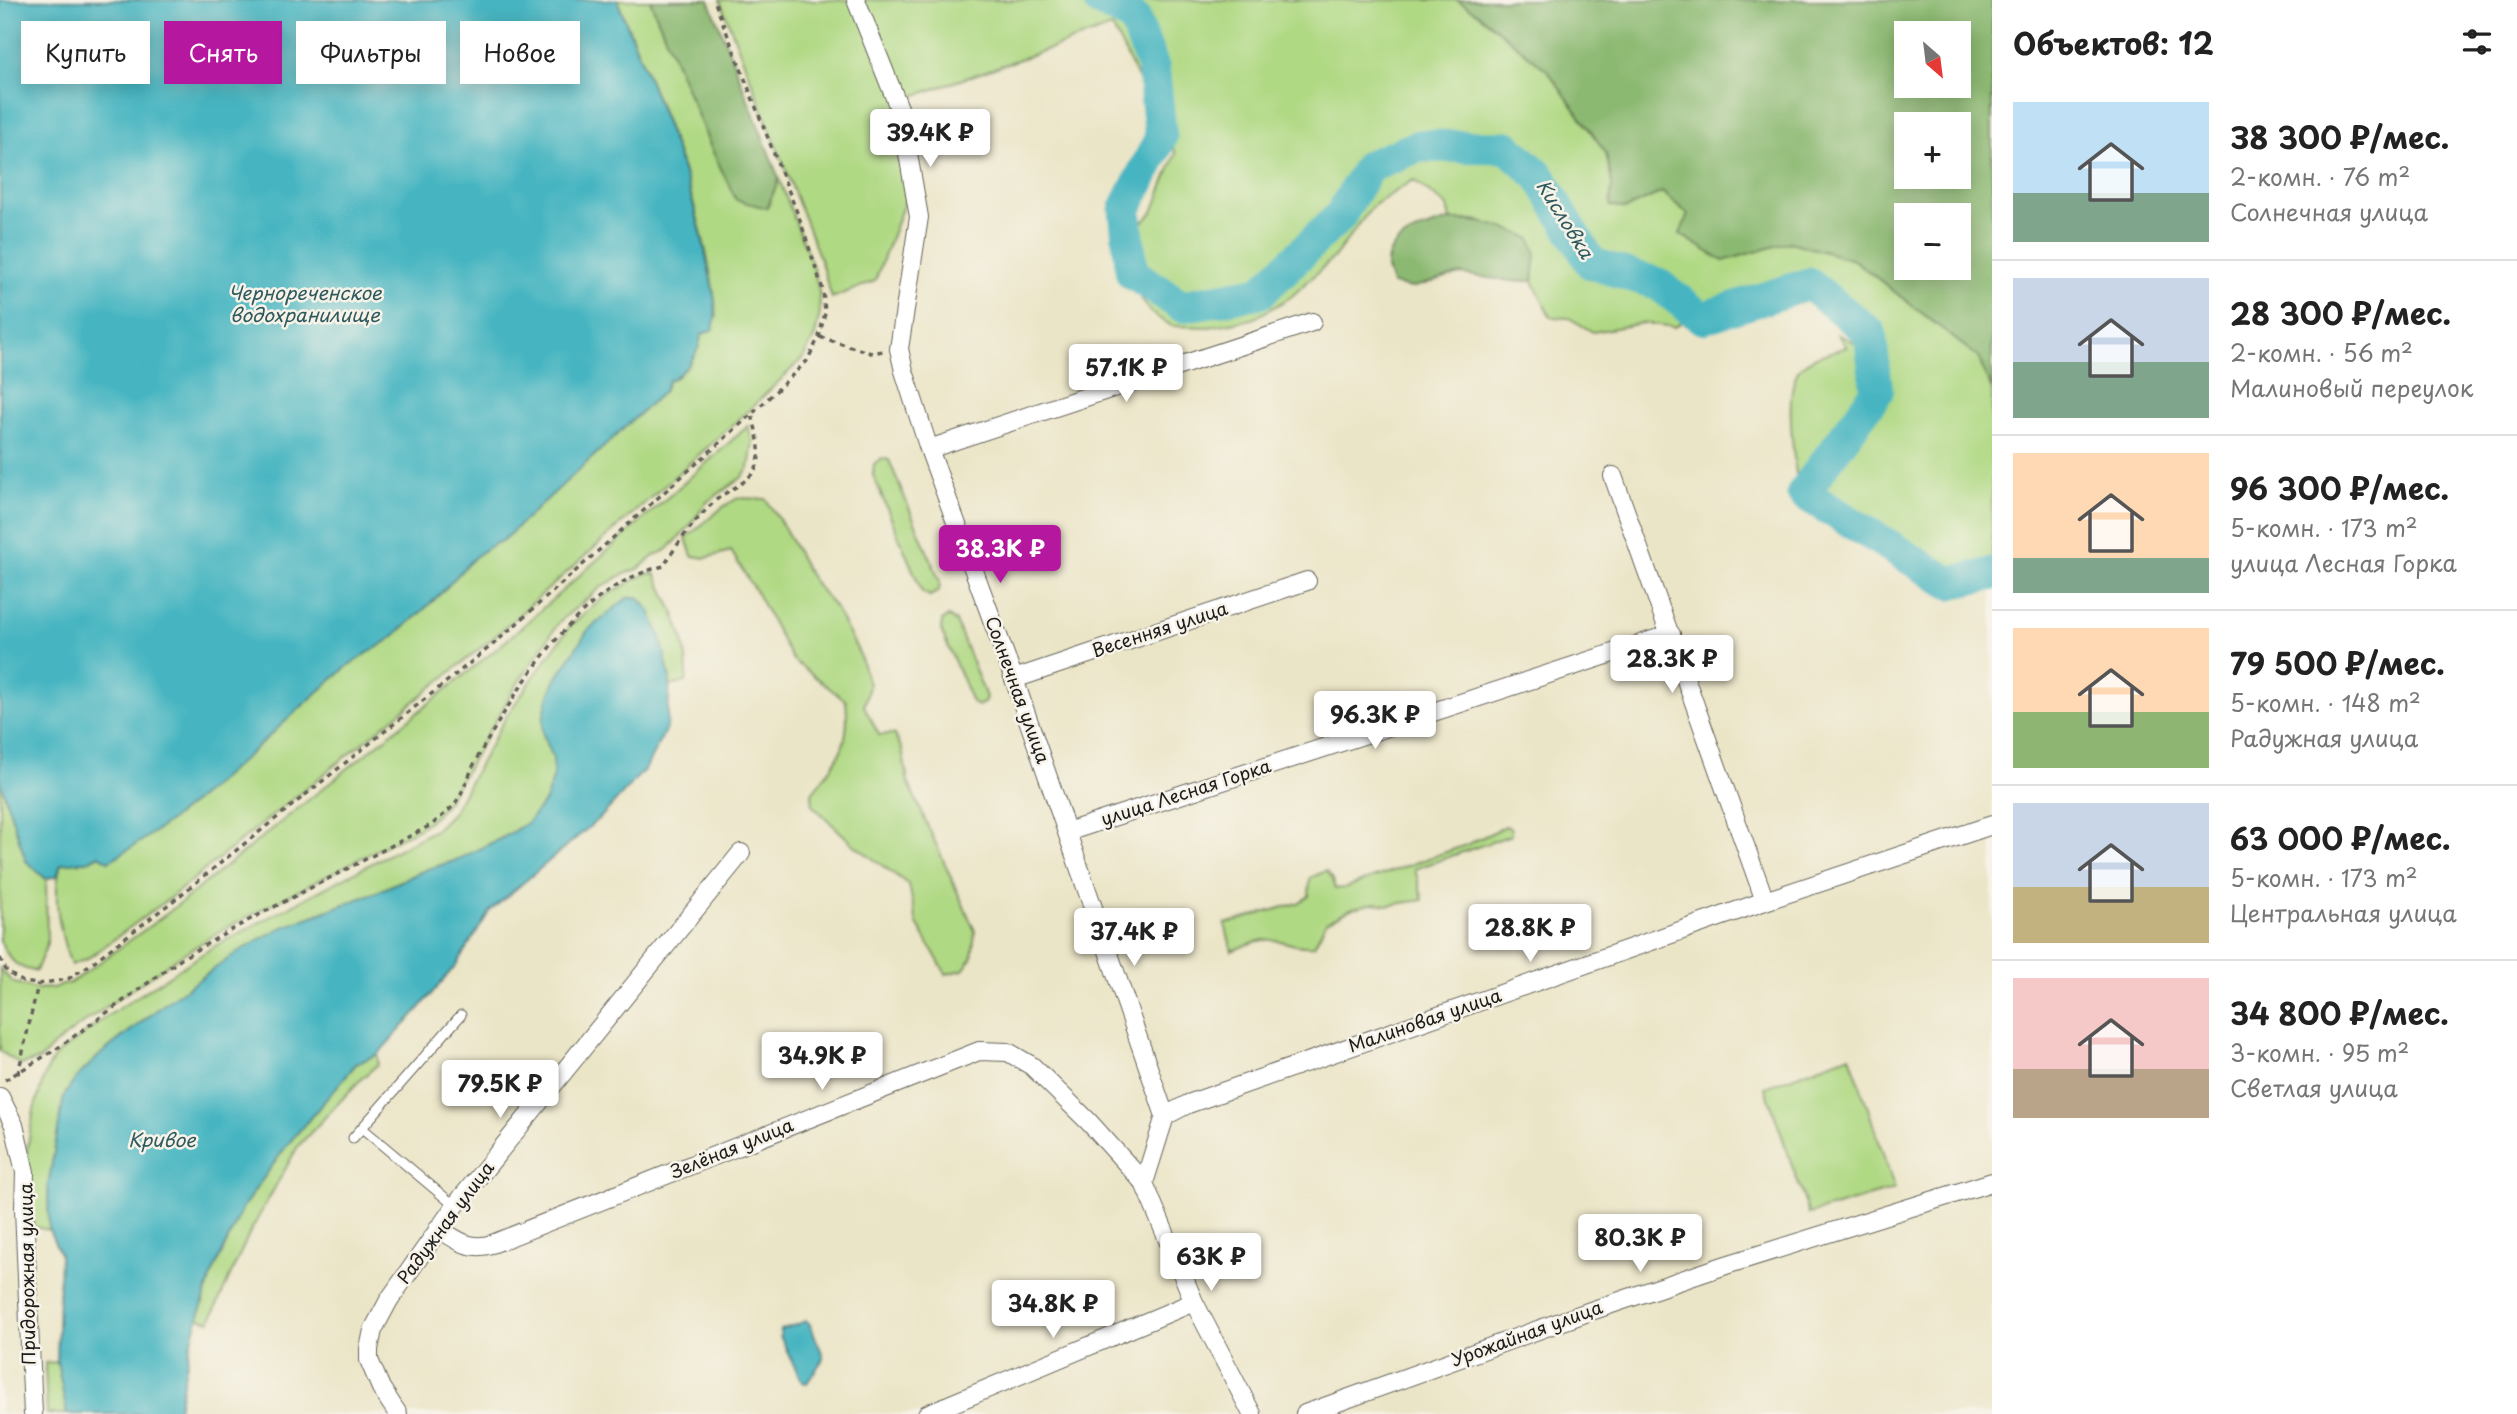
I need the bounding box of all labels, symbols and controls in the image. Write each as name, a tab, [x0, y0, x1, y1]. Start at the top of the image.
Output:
text: Объектов: 12	[2013, 20, 2214, 65]
chip: Купить	[21, 21, 150, 84]
chip: Снять	[164, 21, 282, 84]
chip: Фильтры	[296, 21, 446, 84]
chip: Новое	[460, 21, 580, 84]
north arrow	[1894, 21, 1970, 98]
map controls	[1894, 21, 1971, 280]
icon: filters	[2458, 23, 2496, 61]
pin: 39.4K ₽	[865, 110, 995, 169]
button: +	[1894, 112, 1971, 189]
text: 39.4K ₽	[886, 114, 974, 149]
text: 38 300 ₽/мес.	[2230, 114, 2449, 159]
icon: home	[2069, 130, 2153, 214]
text: 2-комн. · 76 m²	[2230, 159, 2410, 194]
water label: Кисловка	[1530, 173, 1602, 264]
text: Солнечная улица	[2230, 194, 2428, 229]
button: −	[1894, 203, 1971, 280]
water label: Чернореченское водохранилище	[228, 278, 382, 328]
text: 28 300 ₽/мес.	[2230, 290, 2451, 335]
icon: home	[2069, 306, 2153, 390]
text: 2-комн. · 56 m²	[2230, 335, 2413, 370]
pin: 57.1K ₽	[1061, 344, 1191, 404]
text: 57.1K ₽	[1085, 349, 1167, 384]
text: Малиновый переулок	[2230, 370, 2473, 405]
text: 96 300 ₽/мес.	[2230, 465, 2449, 510]
icon: home	[2069, 481, 2153, 565]
text: 5-комн. · 173 m²	[2230, 510, 2418, 545]
pin: 38.3K ₽	[935, 526, 1065, 585]
text: 38.3K ₽	[955, 530, 1045, 565]
text: улица Лесная Горка	[2230, 545, 2457, 580]
street label: Весенняя улица	[1088, 594, 1232, 663]
street label: Солнечная улица	[979, 612, 1058, 768]
pin: 28.3K ₽	[1607, 636, 1737, 695]
text: 28.3K ₽	[1626, 640, 1718, 675]
text: 79 500 ₽/мес.	[2230, 640, 2445, 685]
icon: home	[2069, 656, 2153, 740]
text: 5-комн. · 148 m²	[2230, 685, 2421, 720]
pin: 96.3K ₽	[1310, 692, 1440, 751]
text: 96.3K ₽	[1330, 696, 1420, 731]
text: Радужная улица	[2230, 720, 2418, 755]
street label: улица Лесная Горка	[1097, 751, 1275, 832]
text: 63 000 ₽/мес.	[2230, 815, 2451, 860]
icon: home	[2069, 831, 2153, 915]
text: 5-комн. · 173 m²	[2230, 860, 2418, 895]
text: Центральная улица	[2230, 895, 2457, 930]
pin: 28.8K ₽	[1465, 904, 1595, 964]
pin: 37.4K ₽	[1069, 908, 1199, 968]
text: 28.8K ₽	[1484, 909, 1576, 944]
text: 37.4K ₽	[1090, 913, 1178, 948]
street label: Малиновая улица	[1344, 980, 1505, 1058]
text: 34 800 ₽/мес.	[2230, 990, 2449, 1035]
icon: home	[2069, 1006, 2153, 1090]
pin: 34.9K ₽	[757, 1032, 887, 1092]
text: 3-комн. · 95 m²	[2230, 1035, 2409, 1070]
text: 34.9K ₽	[778, 1037, 866, 1072]
pin: 79.5K ₽	[435, 1060, 565, 1120]
text: 79.5K ₽	[458, 1065, 542, 1100]
text: Светлая улица	[2230, 1070, 2398, 1105]
street label: Зелёная улица	[666, 1110, 798, 1185]
water label: Кривое	[128, 1125, 196, 1153]
street label: Радужная улица	[390, 1155, 500, 1289]
street label: Придорожная улица	[11, 1182, 42, 1365]
pin: 80.3K ₽	[1575, 1214, 1705, 1274]
text: 80.3K ₽	[1594, 1219, 1686, 1254]
pin: 63K ₽	[1162, 1234, 1260, 1293]
text: 63K ₽	[1176, 1238, 1246, 1273]
pin: 34.8K ₽	[988, 1280, 1118, 1340]
text: 34.8K ₽	[1008, 1285, 1098, 1320]
street label: Урожайная улица	[1447, 1292, 1606, 1372]

